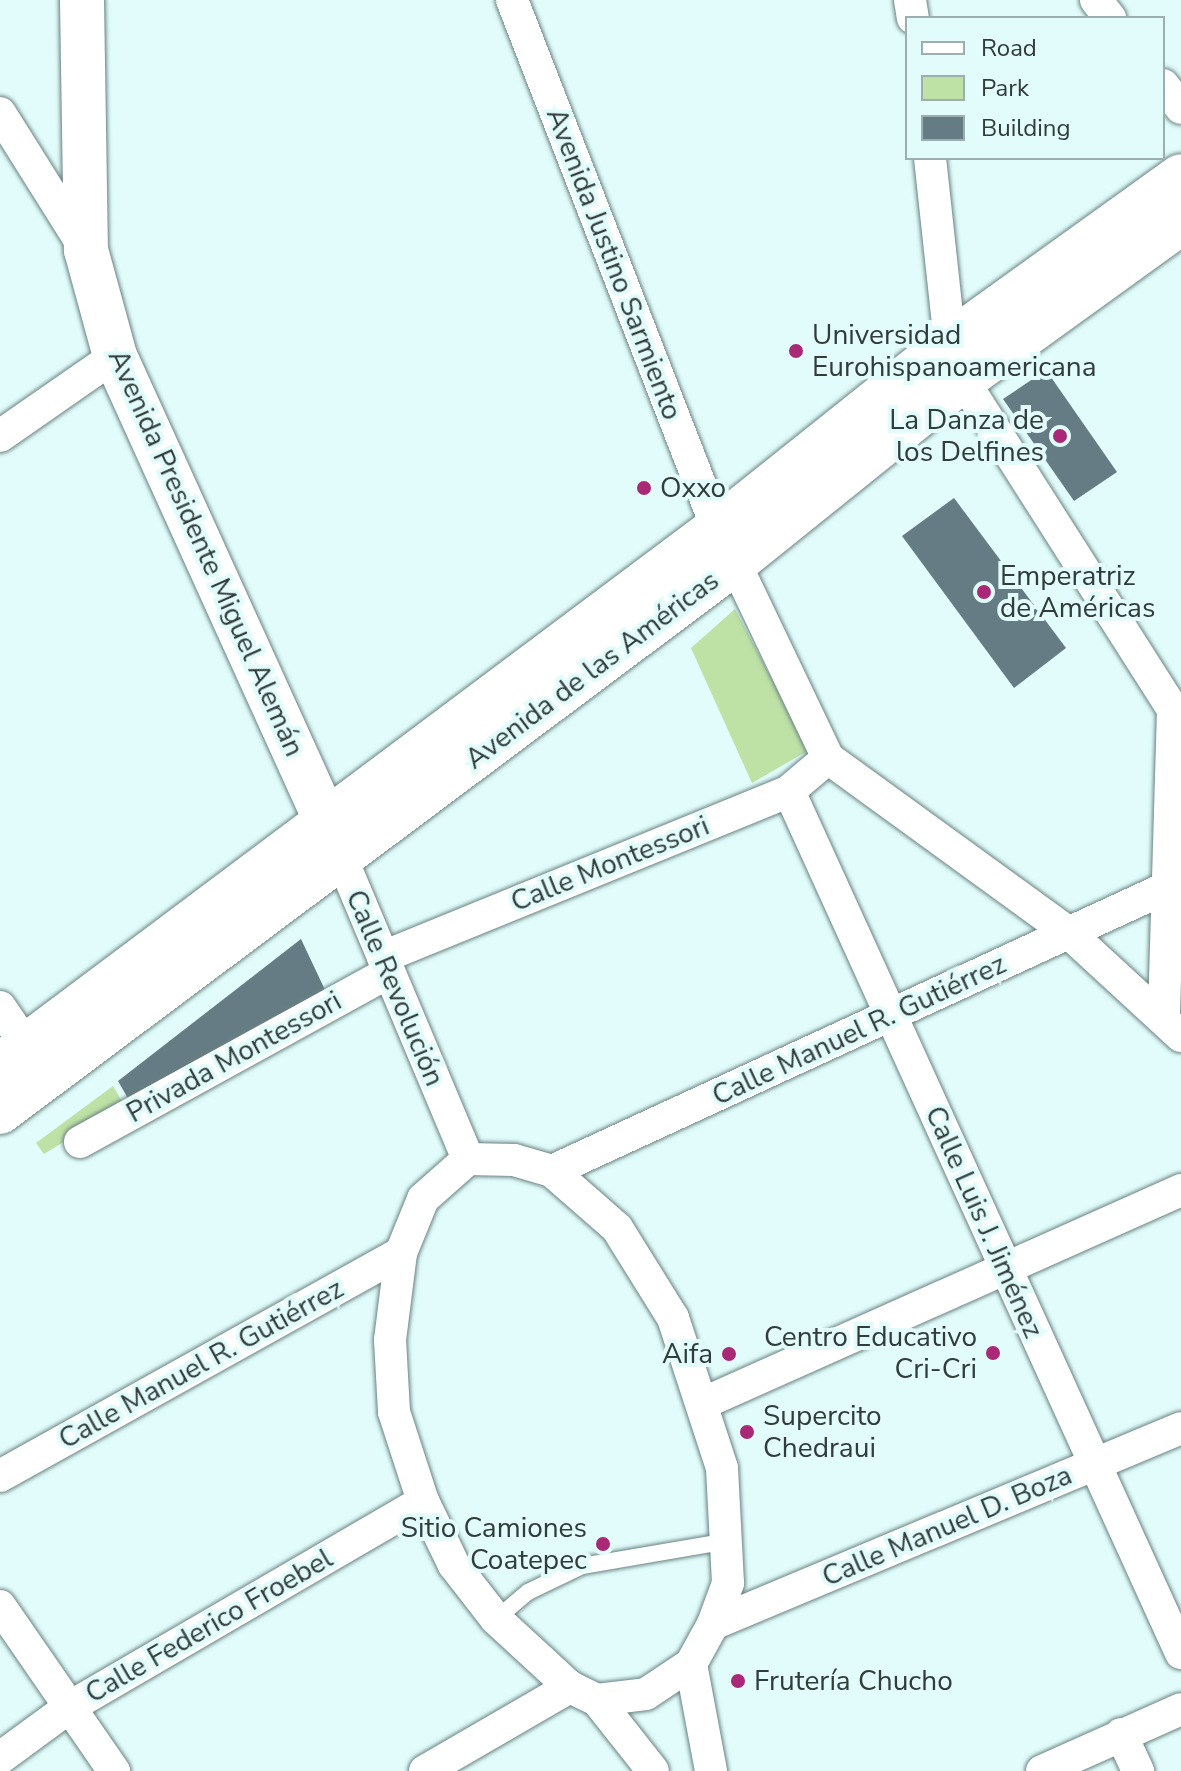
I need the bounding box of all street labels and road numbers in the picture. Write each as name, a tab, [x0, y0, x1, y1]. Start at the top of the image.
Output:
street label: Avenida Justino Sarmiento	[539, 103, 689, 425]
street label: Avenida Presidente Miguel Alemán	[101, 344, 311, 762]
street label: Avenida de las Américas	[459, 564, 725, 776]
street label: Calle Montessori	[506, 809, 714, 919]
street label: Calle Revolución	[339, 885, 451, 1091]
street label: Calle Manuel R. Gutiérrez	[707, 947, 1011, 1113]
street label: Privada Montessori	[121, 984, 347, 1130]
street label: Calle Luis J. Jiménez	[918, 1101, 1050, 1343]
street label: Calle Manuel R. Gutiérrez	[53, 1272, 349, 1456]
street label: Calle Manuel D. Boza	[817, 1458, 1077, 1594]
street label: Calle Federico Froebel	[80, 1542, 338, 1710]

